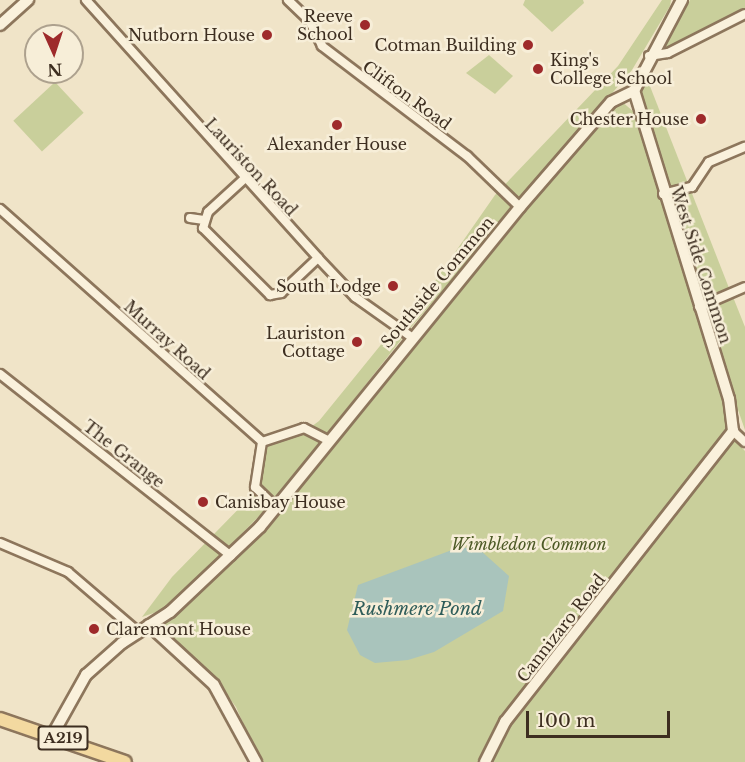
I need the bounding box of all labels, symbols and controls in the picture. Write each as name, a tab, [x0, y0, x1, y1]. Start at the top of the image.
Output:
place label: Reeve School	[297, 6, 353, 44]
marker: Reeve School	[358, 18, 372, 32]
north arrow	[24, 24, 84, 84]
place label: Nutborn House	[128, 25, 255, 45]
marker: Nutborn House	[260, 28, 274, 42]
place label: Cotman Building	[375, 35, 516, 55]
marker: Cotman Building	[521, 38, 535, 52]
place label: King's College School	[550, 50, 672, 88]
street label: Clifton Road	[359, 56, 455, 134]
text: N	[47, 60, 63, 80]
marker: King's College School	[531, 62, 545, 76]
place label: Chester House	[569, 109, 689, 129]
marker: Chester House	[694, 112, 708, 126]
street label: Lauriston Road	[201, 114, 301, 220]
marker: Alexander House	[330, 118, 344, 132]
place label: Alexander House	[267, 134, 407, 154]
street label: West Side Common	[667, 184, 735, 346]
street label: Southside Common	[377, 213, 497, 351]
place label: South Lodge	[276, 276, 381, 296]
marker: South Lodge	[386, 279, 400, 293]
street label: Murray Road	[120, 296, 214, 384]
place label: Lauriston Cottage	[266, 323, 345, 361]
marker: Lauriston Cottage	[350, 335, 364, 349]
street label: The Grange	[80, 416, 168, 492]
place label: Canisbay House	[215, 492, 346, 512]
marker: Canisbay House	[196, 495, 210, 509]
park label: Wimbledon Common	[451, 534, 607, 554]
street label: Cannizaro Road	[513, 570, 609, 686]
water label: Rushmere Pond	[352, 598, 482, 620]
place label: Claremont House	[106, 619, 251, 639]
marker: Claremont House	[87, 622, 101, 636]
scale bar	[529, 699, 673, 737]
text: 100 m	[537, 710, 595, 732]
road number: A219	[38, 726, 88, 750]

